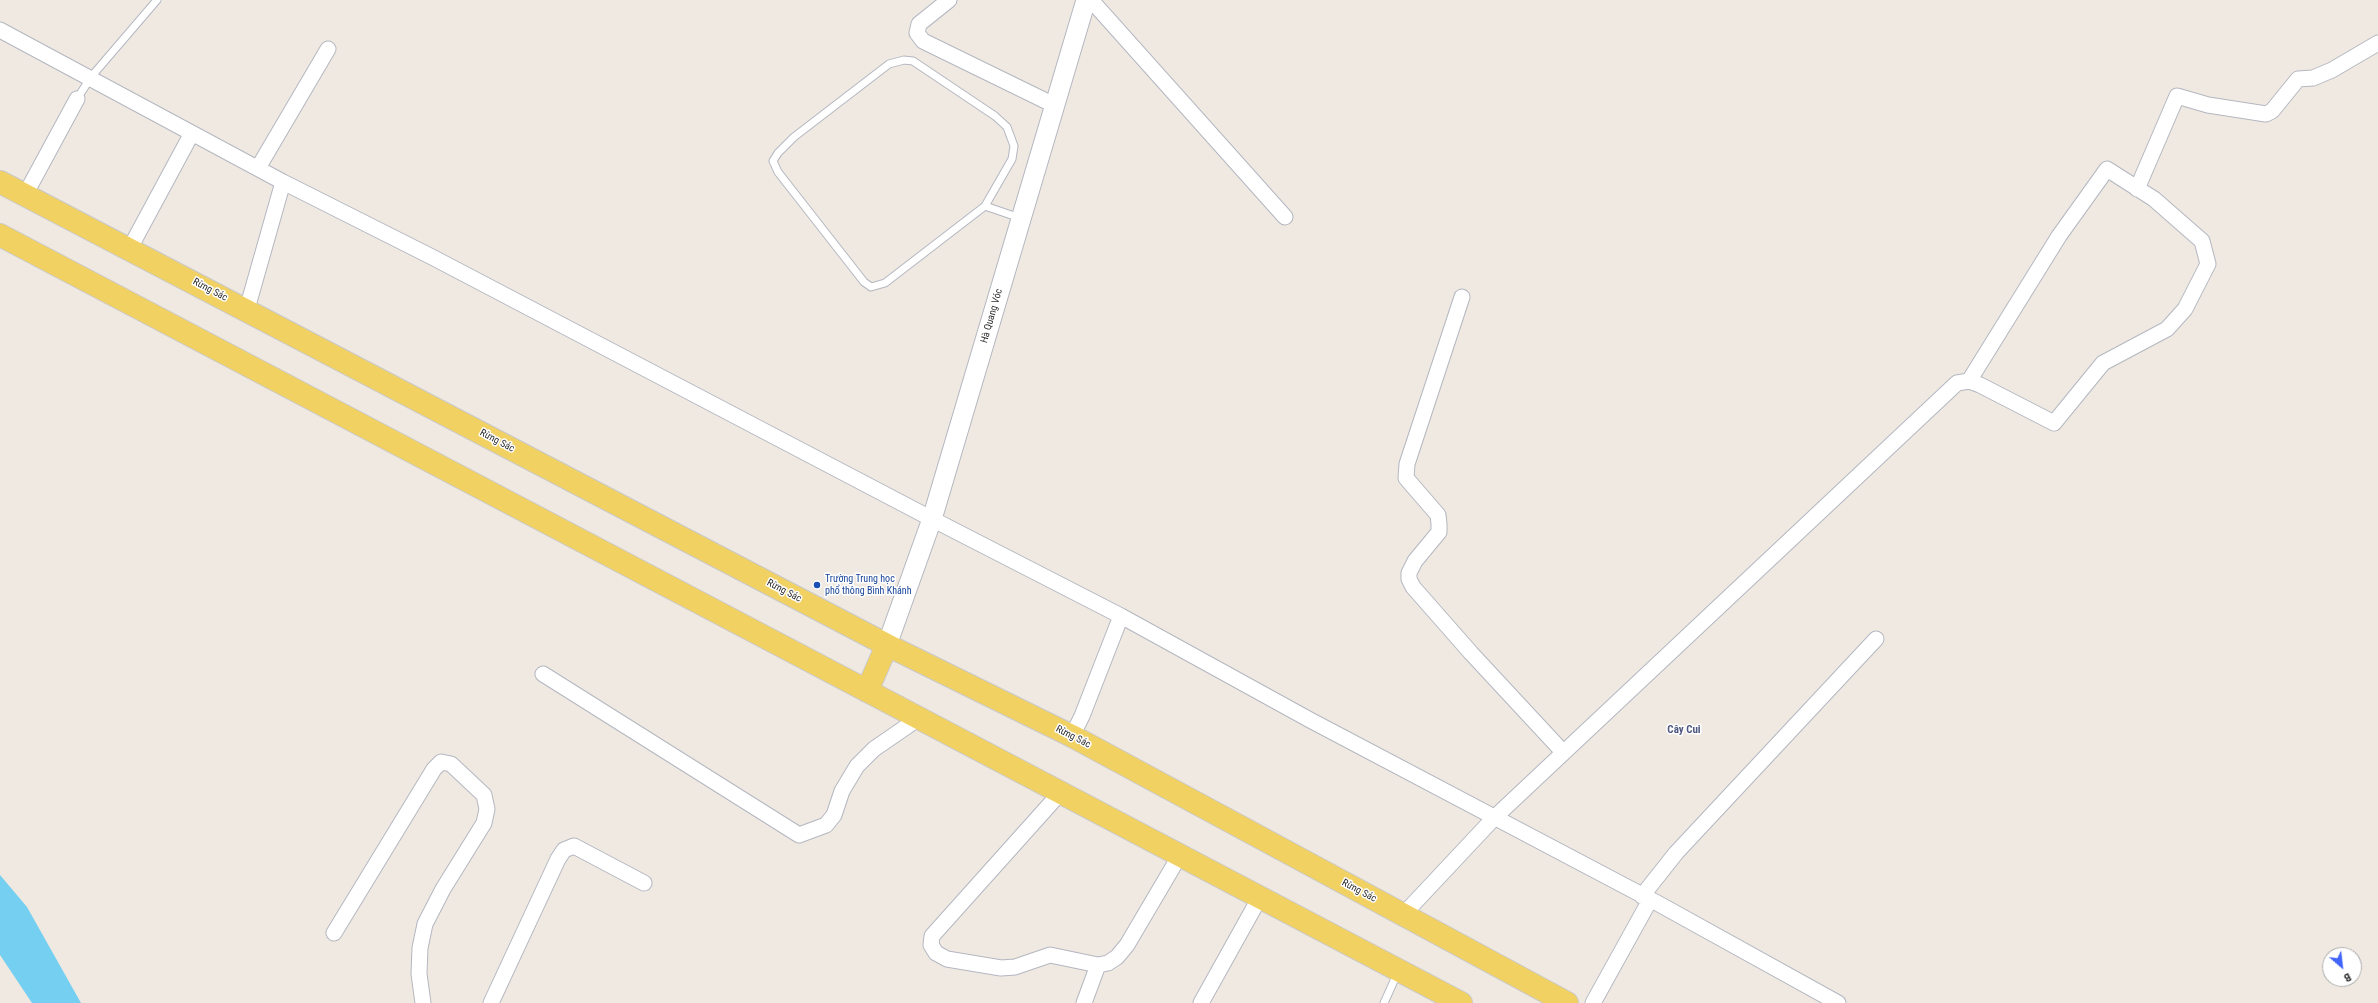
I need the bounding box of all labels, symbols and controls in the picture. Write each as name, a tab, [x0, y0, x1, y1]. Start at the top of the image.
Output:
street label: Rừng Sác	[191, 276, 229, 304]
street label: Hà Quang Vóc	[979, 287, 1005, 345]
street label: Rừng Sác	[478, 427, 516, 455]
place label: Trường Trung học phổ thông Bình Khánh	[825, 573, 911, 596]
street label: Rừng Sác	[765, 577, 803, 605]
marker: Trường Trung học phổ thông Bình Khánh	[812, 580, 822, 590]
street label: Rừng Sác	[1054, 723, 1092, 751]
district label: Cây Cui	[1667, 723, 1701, 737]
street label: Rừng Sác	[1340, 877, 1378, 905]
north arrow	[2322, 947, 2362, 987]
text: B	[2342, 970, 2353, 984]

